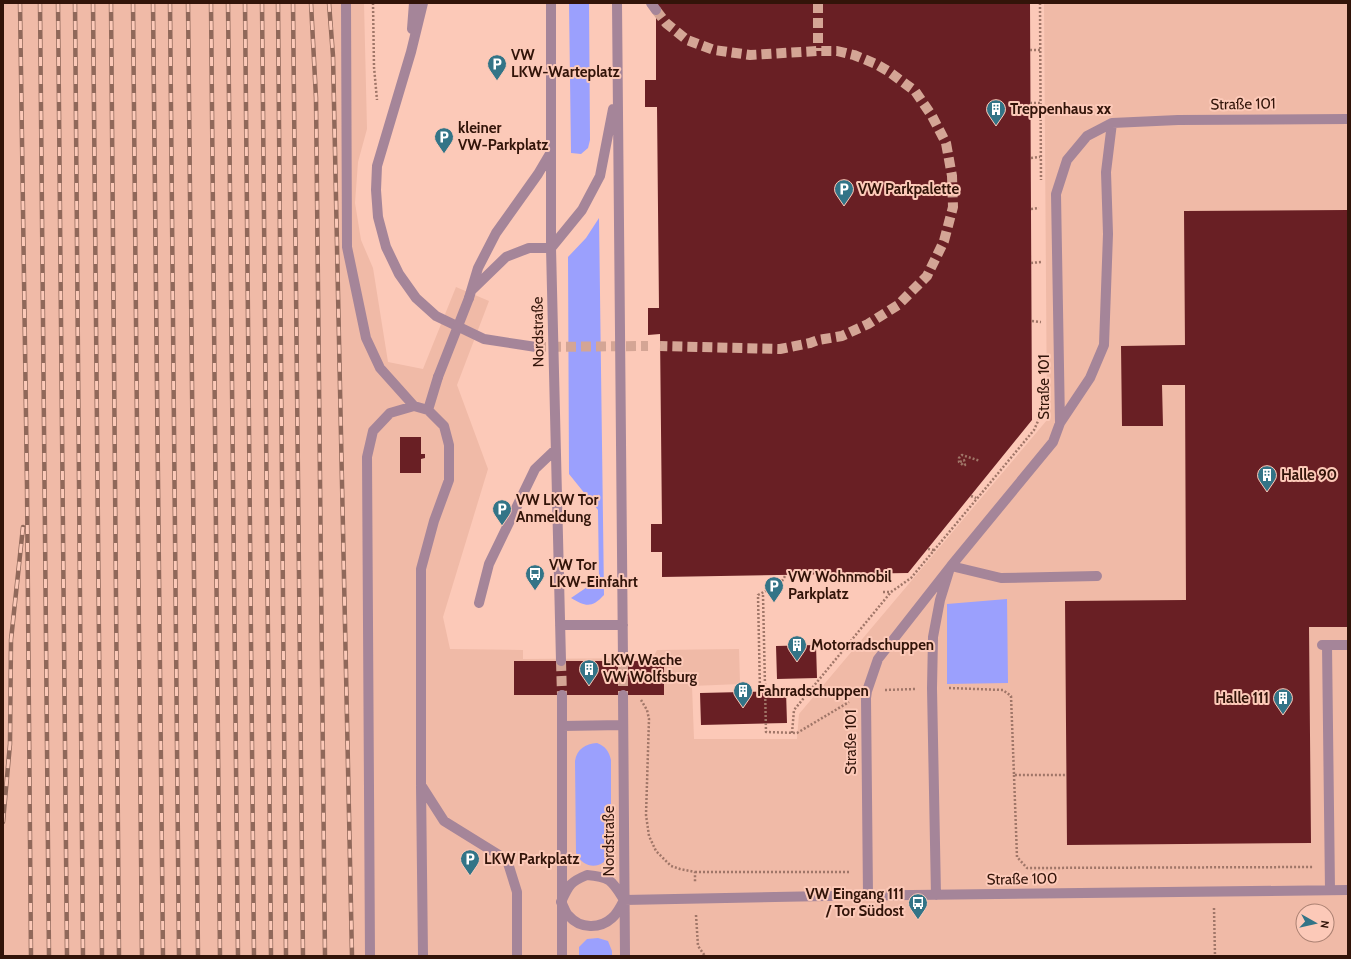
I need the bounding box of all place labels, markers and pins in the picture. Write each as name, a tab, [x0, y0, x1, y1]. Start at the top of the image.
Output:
place label: VW LKW-Warteplatz	[511, 46, 620, 81]
parking icon: VW LKW-Warteplatz	[486, 53, 508, 81]
building icon: Treppenhaus xx	[985, 98, 1007, 126]
place label: Treppenhaus xx	[1010, 100, 1112, 118]
place label: kleiner VW-Parkplatz	[458, 119, 548, 154]
parking icon: kleiner VW-Parkplatz	[433, 126, 455, 154]
parking icon: VW Parkpalette	[833, 178, 855, 206]
place label: VW Parkpalette	[858, 180, 960, 198]
building icon: Halle 90	[1256, 464, 1278, 492]
place label: Halle 90	[1281, 466, 1337, 484]
place label: VW LKW Tor Anmeldung	[516, 491, 599, 526]
parking icon: VW LKW Tor Anmeldung	[491, 498, 513, 526]
place label: VW Tor LKW-Einfahrt	[549, 556, 638, 591]
bus stop icon: VW Tor LKW-Einfahrt	[524, 563, 546, 591]
place label: VW Wohnmobil Parkplatz	[788, 568, 892, 603]
parking icon: VW Wohnmobil Parkplatz	[763, 575, 785, 603]
building icon: Motorradschuppen	[786, 634, 808, 662]
place label: Motorradschuppen	[811, 636, 934, 654]
place label: LKW Wache VW Wolfsburg	[603, 651, 698, 686]
building icon: LKW Wache VW Wolfsburg	[578, 658, 600, 686]
building icon: Fahrradschuppen	[732, 680, 754, 708]
place label: Fahrradschuppen	[757, 682, 869, 700]
building icon: Halle 111	[1272, 687, 1294, 715]
place label: Halle 111	[1215, 689, 1269, 707]
parking icon: LKW Parkplatz	[459, 848, 481, 876]
place label: LKW Parkplatz	[484, 850, 579, 868]
place label: VW Eingang 111 / Tor Südost	[806, 885, 904, 920]
bus stop icon: VW Eingang 111 / Tor Südost	[907, 892, 929, 920]

